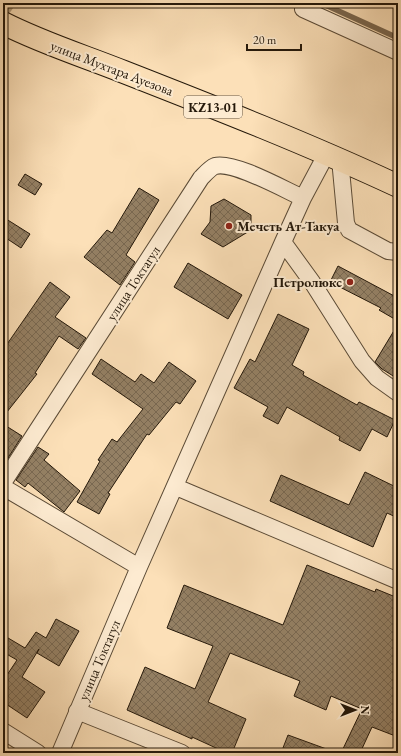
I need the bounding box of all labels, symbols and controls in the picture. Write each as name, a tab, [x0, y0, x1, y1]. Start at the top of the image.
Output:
scale bar	[247, 26, 301, 52]
text: 20 m	[253, 32, 277, 48]
street label: улица Мухтара Ауезова	[48, 36, 176, 100]
road number: KZ13-01	[184, 96, 242, 118]
place label: Мечеть Ат-Такуа	[237, 217, 340, 235]
marker: Мечеть Ат-Такуа	[224, 221, 234, 231]
street label: улица Токтагул	[102, 242, 164, 324]
place label: Петролюкс	[273, 273, 342, 291]
marker: Петролюкс	[345, 277, 355, 287]
street label: улица Токтагул	[74, 617, 124, 703]
north arrow	[335, 690, 375, 730]
text: N	[358, 706, 372, 715]

